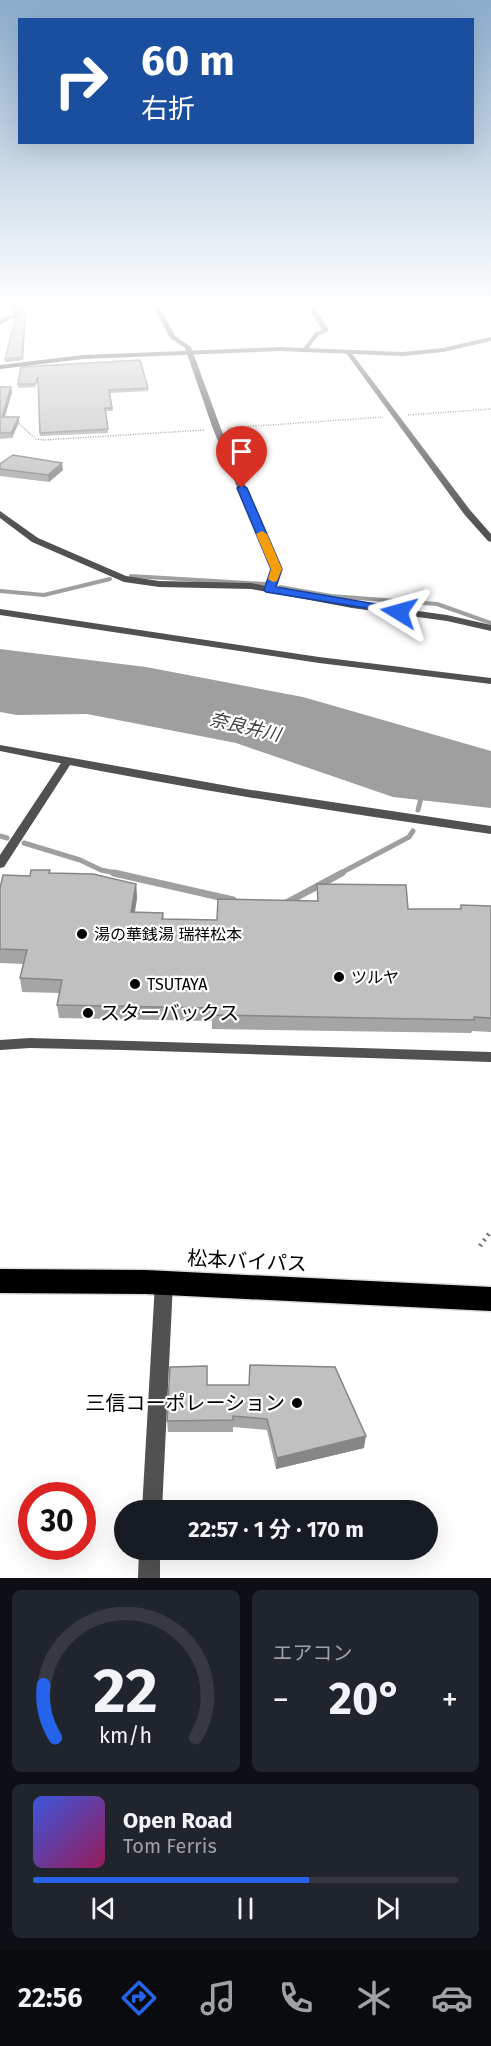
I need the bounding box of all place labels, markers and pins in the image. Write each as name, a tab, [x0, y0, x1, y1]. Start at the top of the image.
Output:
pin	[216, 426, 267, 488]
place label: 湯の華銭湯 瑞祥松本	[94, 925, 242, 944]
marker: 湯の華銭湯 瑞祥松本	[75, 927, 89, 941]
place label: ツルヤ	[351, 968, 399, 987]
marker: ツルヤ	[332, 970, 346, 984]
place label: TSUTAYA	[147, 975, 208, 994]
marker: TSUTAYA	[128, 977, 142, 991]
place label: スターバックス	[100, 1001, 239, 1025]
marker: スターバックス	[81, 1006, 95, 1020]
place label: 三信コーポレーション	[85, 1391, 285, 1415]
marker: 三信コーポレーション	[290, 1396, 304, 1410]

